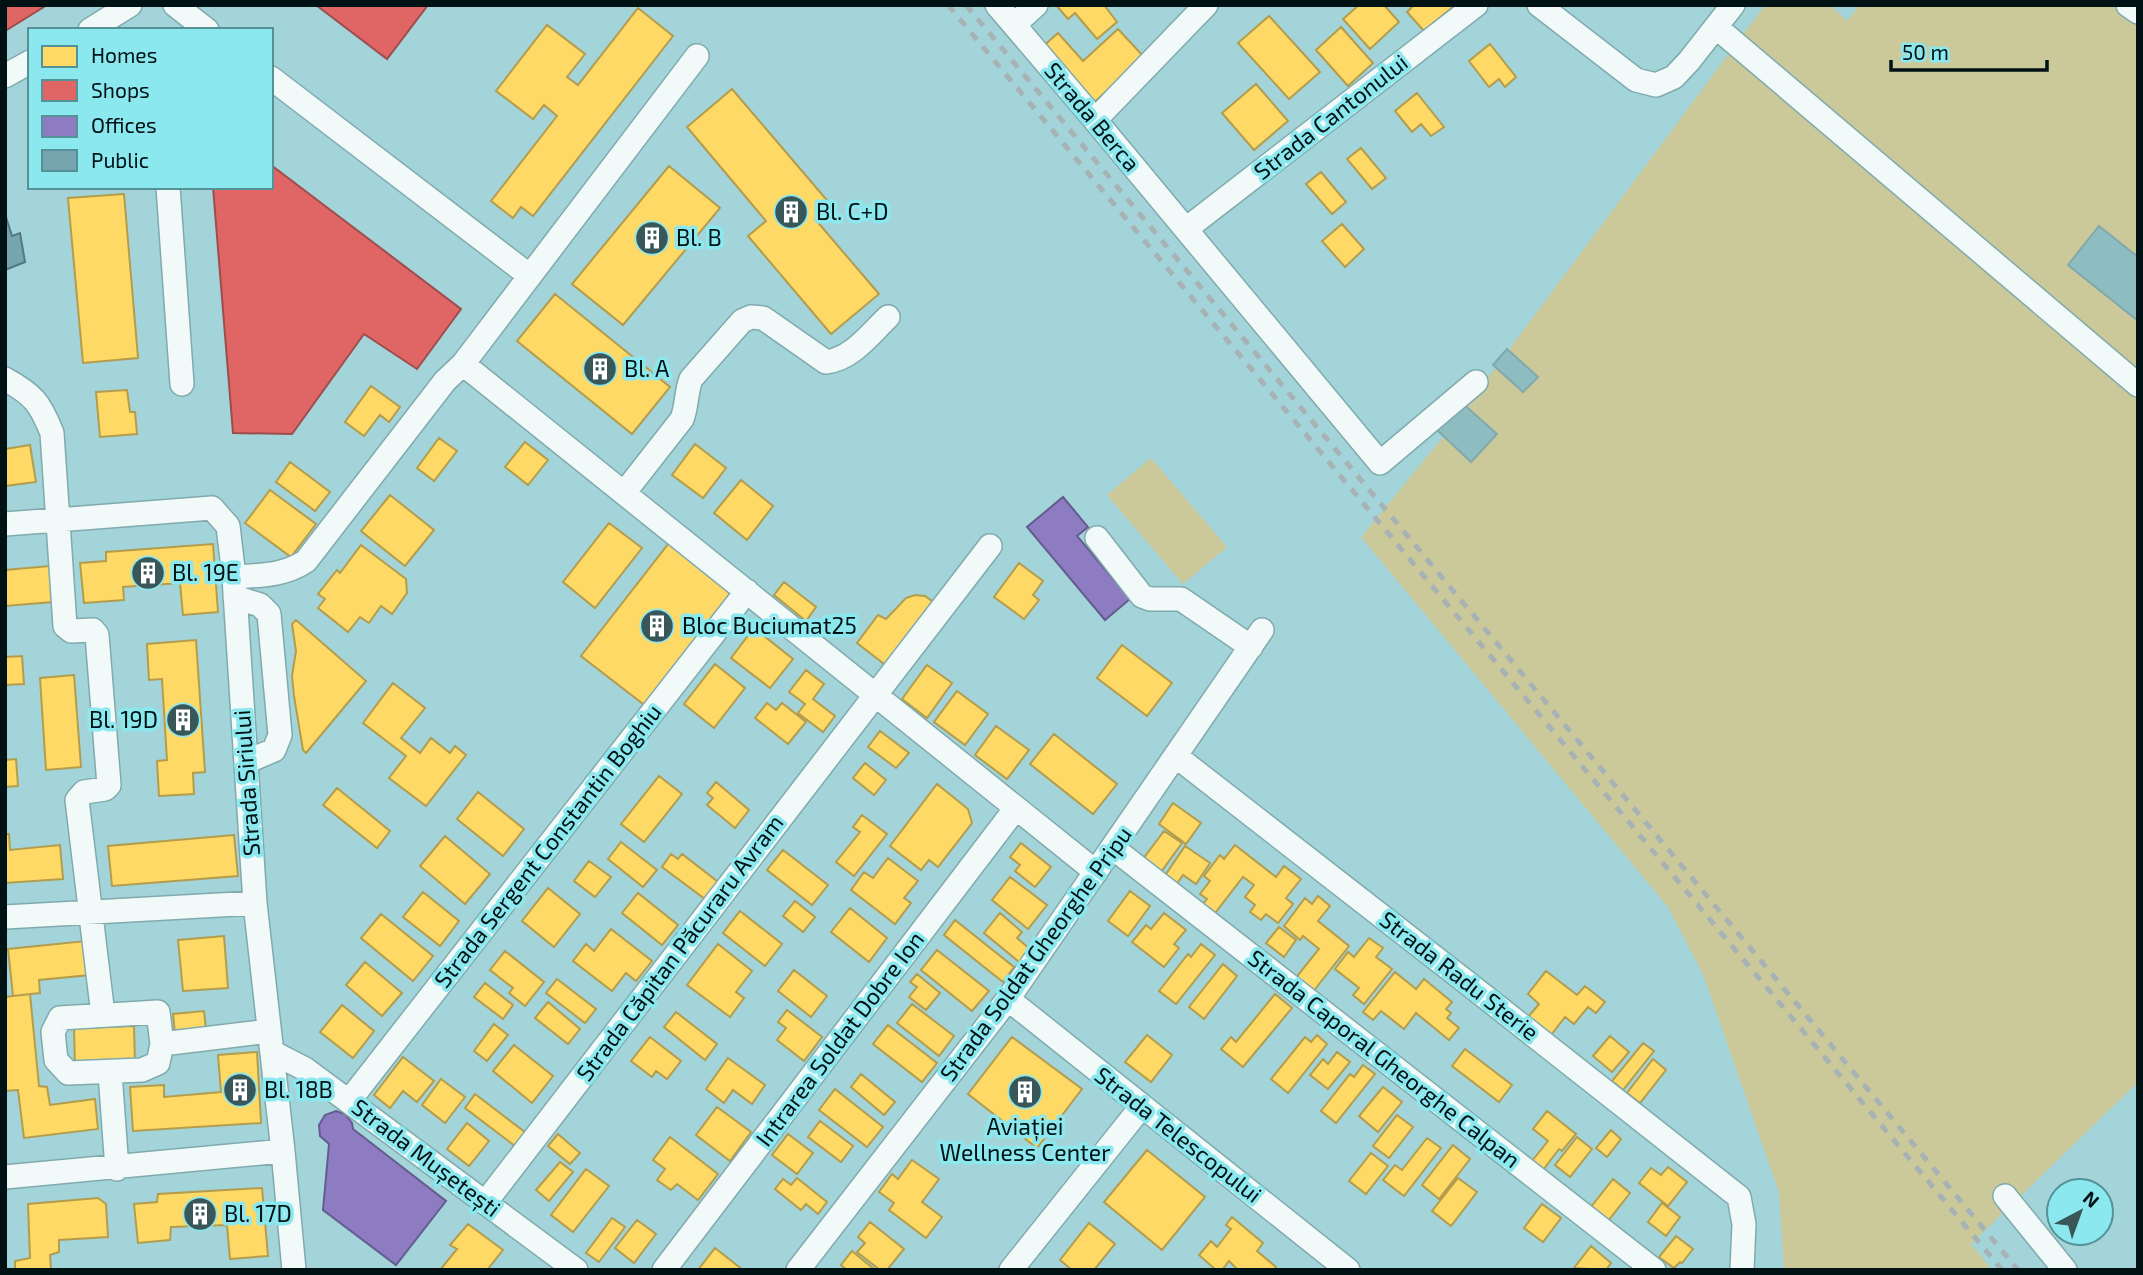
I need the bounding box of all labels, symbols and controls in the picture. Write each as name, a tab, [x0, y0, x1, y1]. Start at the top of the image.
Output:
legend	[28, 28, 273, 189]
scale bar	[1891, 28, 2047, 72]
text: 50 m	[1902, 39, 1949, 64]
text: Homes	[91, 42, 157, 67]
street label: Strada Cantonului	[1248, 48, 1413, 185]
street label: Strada Berca	[1039, 56, 1146, 177]
text: Shops	[91, 77, 150, 102]
text: Offices	[91, 112, 157, 137]
text: Public	[91, 147, 149, 172]
building icon: Bl. C+D	[772, 193, 810, 231]
place label: Bl. C+D	[816, 197, 889, 225]
building icon: Bl. B	[633, 219, 671, 257]
place label: Bl. B	[676, 223, 722, 251]
building icon: Bl. A	[581, 350, 619, 388]
place label: Bl. A	[624, 354, 670, 382]
building icon: Bl. 19E	[129, 554, 167, 592]
place label: Bl. 19E	[172, 558, 239, 586]
building icon: Bloc Buciumat25	[638, 607, 676, 645]
place label: Bloc Buciumat25	[682, 611, 857, 639]
street label: Strada Sergent Constantin Boghiu	[428, 698, 667, 993]
building icon: Bl. 19D	[164, 701, 202, 739]
place label: Bl. 19D	[89, 705, 158, 733]
street label: Strada Siriului	[227, 709, 265, 857]
street label: Strada Căpitan Păcuraru Avram	[570, 809, 789, 1086]
street label: Strada Soldat Gheorghe Pripu	[933, 821, 1137, 1086]
street label: Strada Radu Sterie	[1375, 905, 1545, 1046]
street label: Intrarea Soldat Dobre Ion	[749, 925, 929, 1151]
street label: Strada Caporal Gheorghe Calpan	[1243, 943, 1526, 1173]
street label: Strada Telescopului	[1090, 1060, 1268, 1208]
building icon: Bl. 18B	[221, 1071, 259, 1109]
building icon: Aviației Wellness Center	[1006, 1073, 1044, 1111]
place label: Bl. 18B	[264, 1075, 333, 1103]
street label: Strada Mușetești	[346, 1092, 506, 1224]
place label: Aviației Wellness Center	[940, 1112, 1110, 1166]
north arrow	[2045, 1177, 2115, 1247]
text: N	[2079, 1186, 2104, 1212]
building icon: Bl. 17D	[181, 1195, 219, 1233]
place label: Bl. 17D	[224, 1199, 292, 1227]

